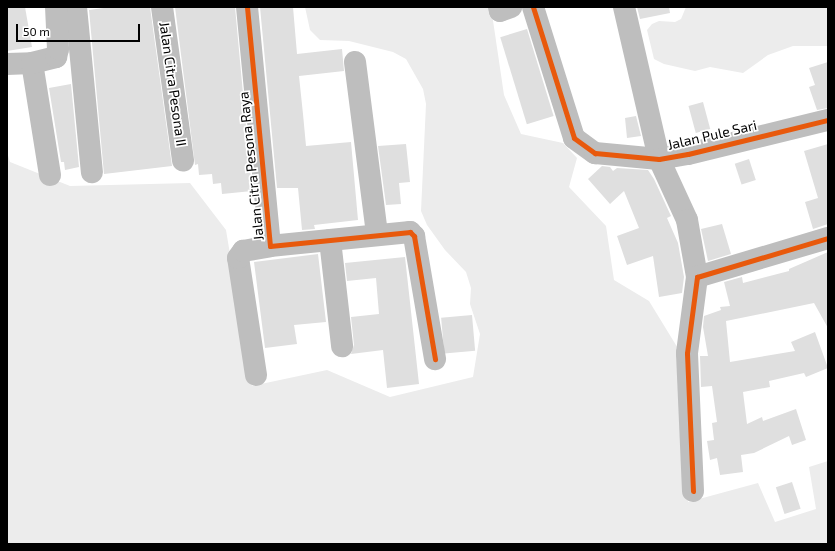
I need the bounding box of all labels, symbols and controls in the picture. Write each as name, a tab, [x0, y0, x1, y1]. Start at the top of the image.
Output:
scale bar	[18, 16, 142, 42]
street label: Jalan Citra Pesona II	[156, 21, 190, 147]
text: 50 m	[23, 24, 50, 38]
street label: Jalan Citra Pesona Raya	[235, 91, 267, 241]
street label: Jalan Pule Sari	[666, 117, 758, 153]

